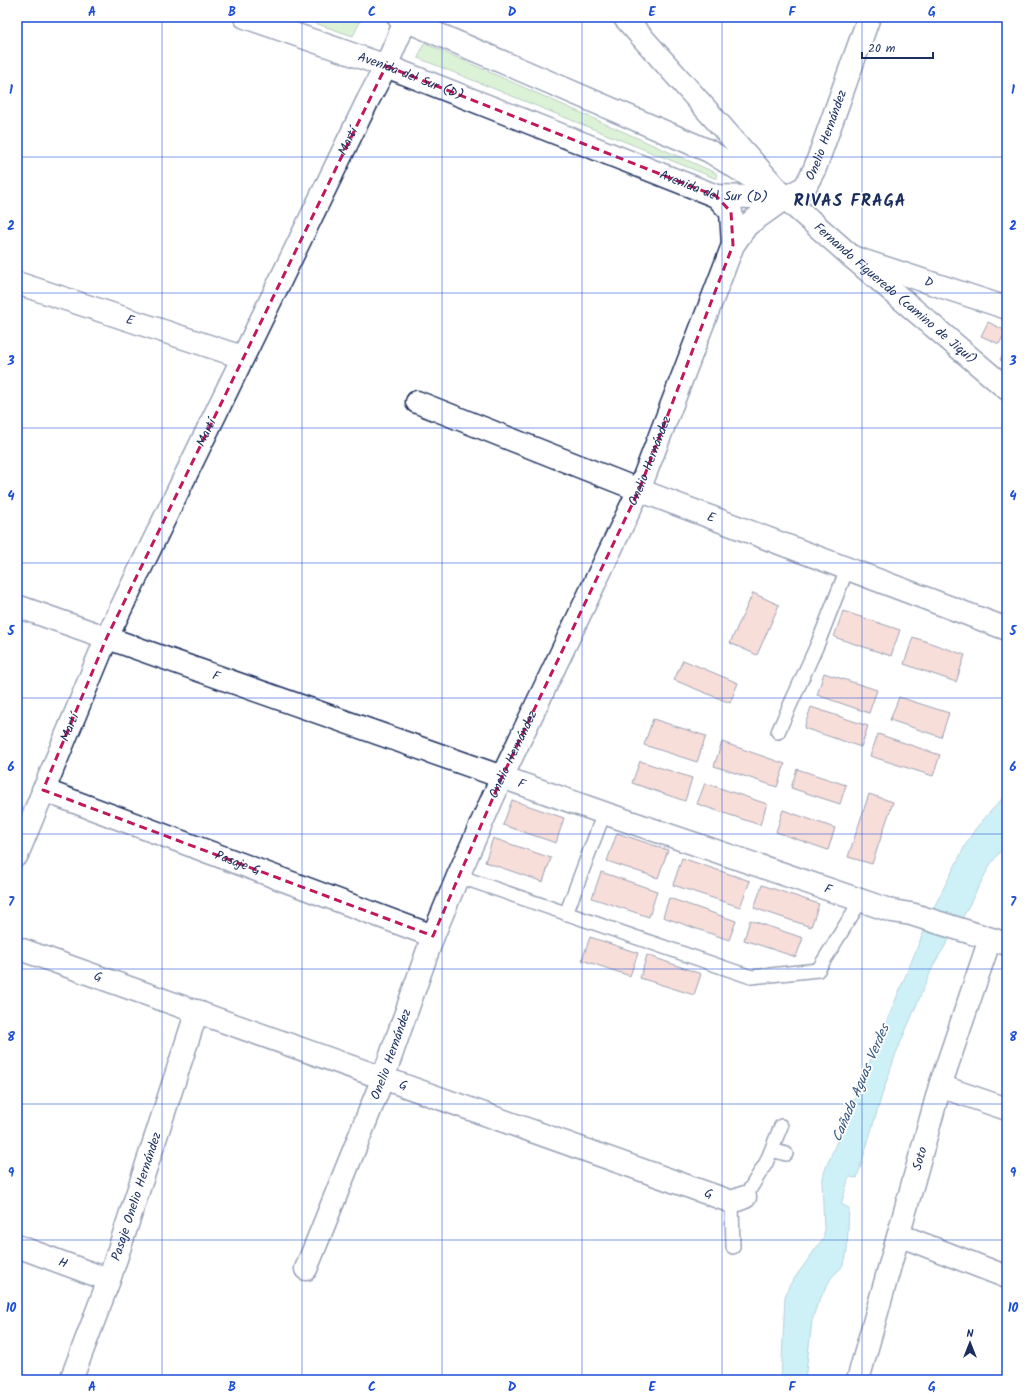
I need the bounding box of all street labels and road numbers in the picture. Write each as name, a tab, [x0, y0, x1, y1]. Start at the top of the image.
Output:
street label: Avenida del Sur (D)	[355, 46, 467, 106]
street label: Onelio Hernández	[800, 87, 853, 184]
street label: Martí	[332, 122, 364, 159]
street label: Avenida del Sur (D)	[656, 164, 768, 208]
street label: Fernando Figueredo (camino de Jiquí)	[809, 217, 981, 369]
street label: D	[922, 271, 936, 294]
street label: E	[123, 309, 137, 331]
street label: Onelio Hernández	[622, 412, 677, 509]
street label: Martí	[191, 413, 223, 450]
street label: E	[704, 506, 719, 529]
street label: F	[209, 665, 224, 688]
street label: Onelio Hernández	[483, 707, 543, 802]
street label: Martí	[54, 708, 86, 745]
street label: F	[515, 773, 529, 795]
street label: Pasaje G	[212, 845, 264, 881]
street label: F	[821, 878, 836, 901]
street label: G	[91, 966, 105, 988]
street label: Onelio Hernández	[365, 1006, 417, 1103]
street label: G	[396, 1074, 411, 1096]
street label: Pasaje Onelio Hernández	[105, 1129, 167, 1263]
street label: Soto	[906, 1144, 933, 1173]
street label: G	[701, 1182, 716, 1205]
street label: H	[55, 1252, 71, 1274]

